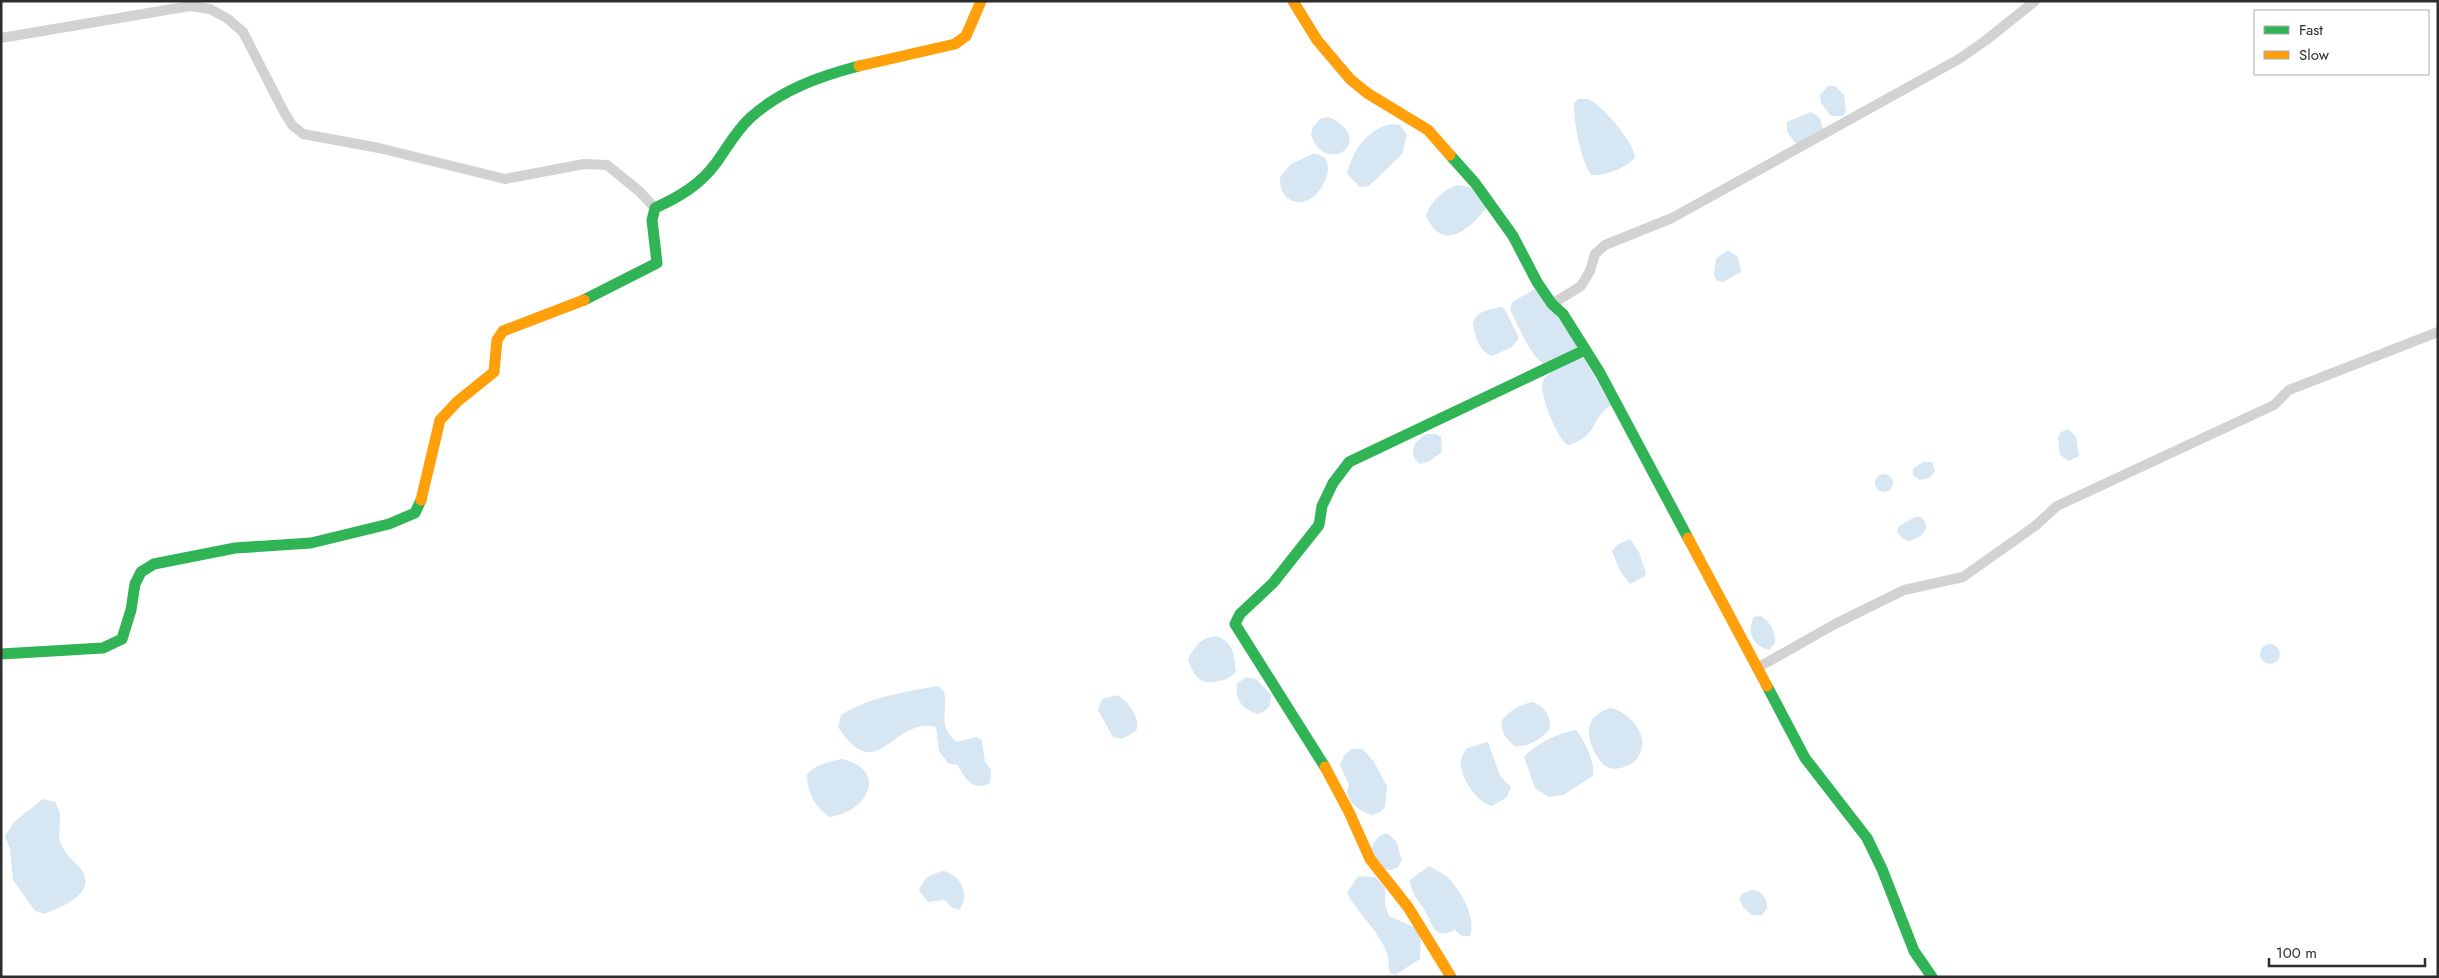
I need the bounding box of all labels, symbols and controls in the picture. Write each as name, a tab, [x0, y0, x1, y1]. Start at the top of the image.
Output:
legend	[2254, 10, 2429, 75]
text: Fast	[2299, 19, 2323, 41]
text: Slow	[2299, 44, 2330, 66]
scale bar	[2269, 936, 2425, 968]
text: 100 m	[2276, 942, 2317, 964]

